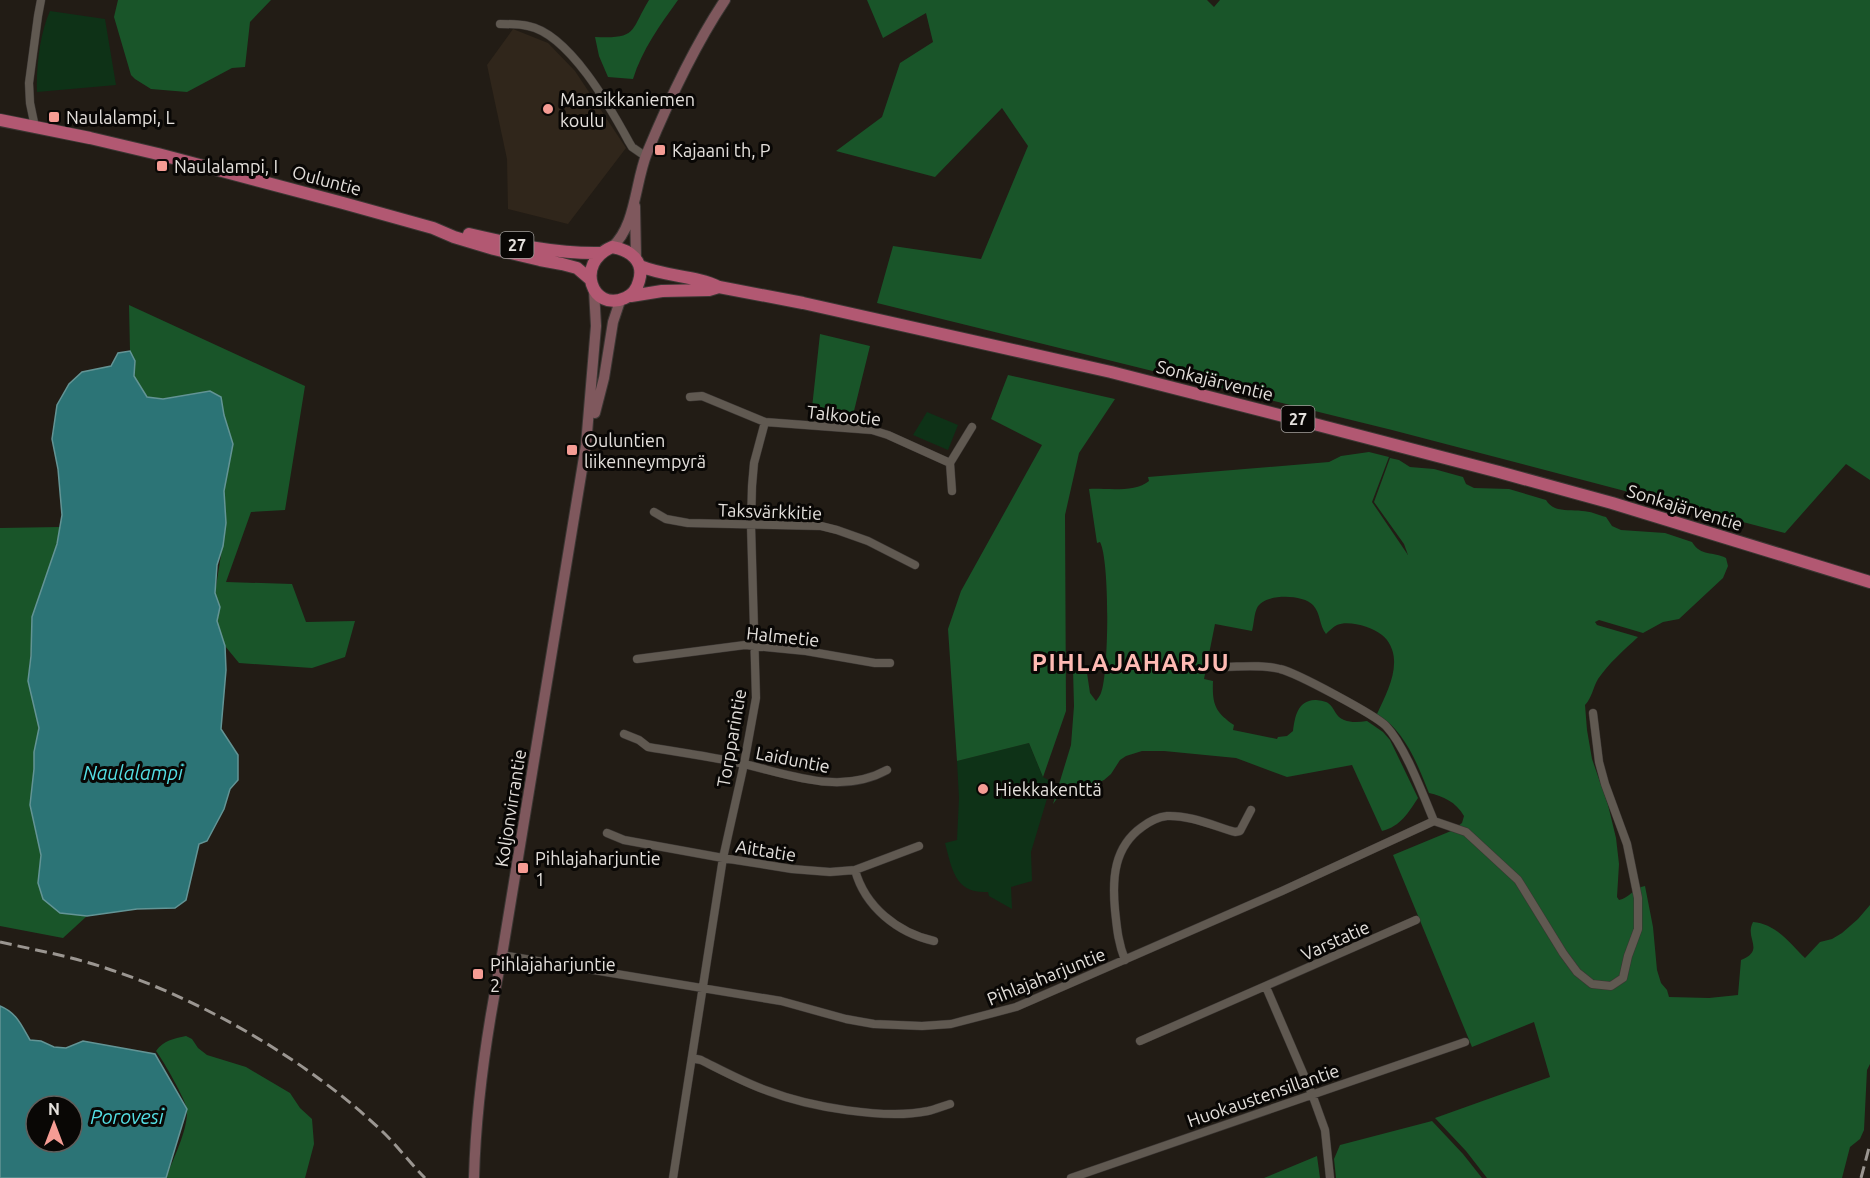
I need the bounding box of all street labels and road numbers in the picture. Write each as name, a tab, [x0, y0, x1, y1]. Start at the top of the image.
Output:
street label: Ouluntie	[290, 161, 364, 199]
road number: 27	[500, 232, 534, 258]
street label: Sonkajärventie	[1154, 356, 1276, 404]
street label: Talkootie	[806, 401, 882, 429]
road number: 27	[1282, 406, 1314, 432]
street label: Sonkajärventie	[1625, 480, 1745, 534]
street label: Taksvärkkitie	[718, 499, 822, 523]
street label: Halmetie	[745, 622, 821, 650]
street label: Torpparintie	[712, 687, 750, 789]
street label: Laiduntie	[754, 742, 832, 776]
street label: Koljonvirrantie	[491, 748, 529, 868]
street label: Aittatie	[734, 835, 798, 865]
street label: Varstatie	[1298, 916, 1372, 964]
street label: Pihlajaharjuntie	[984, 943, 1108, 1009]
street label: Huokaustensillantie	[1184, 1060, 1342, 1130]

